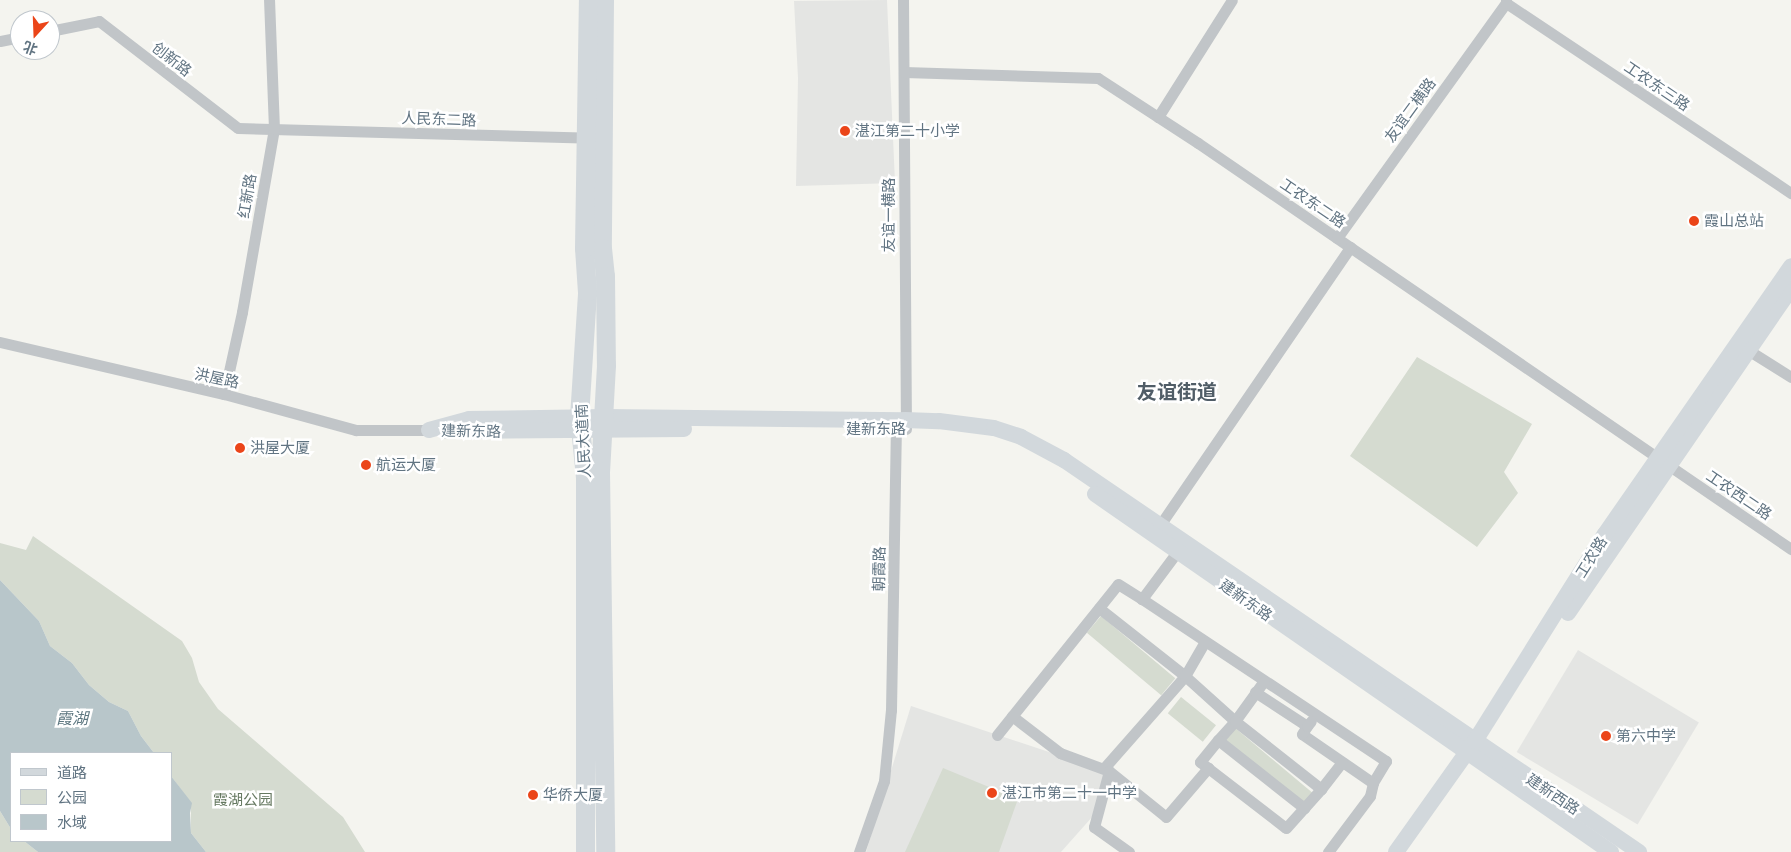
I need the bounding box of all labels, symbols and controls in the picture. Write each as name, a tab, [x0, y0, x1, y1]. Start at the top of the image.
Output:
north arrow	[10, 10, 60, 60]
text: 北	[21, 38, 40, 59]
street label: 创新路	[149, 38, 195, 80]
street label: 工农东三路	[1621, 58, 1693, 114]
street label: 友谊二横路	[1381, 74, 1439, 146]
street label: 人民东二路	[401, 109, 477, 129]
place label: 湛江第二十小学	[855, 122, 960, 140]
marker: 湛江第二十小学	[839, 125, 851, 137]
street label: 红新路	[234, 172, 260, 220]
street label: 工农东二路	[1277, 175, 1349, 231]
street label: 友谊一横路	[880, 178, 898, 252]
place label: 霞山总站	[1704, 212, 1764, 230]
marker: 霞山总站	[1688, 215, 1700, 227]
street label: 洪屋路	[193, 365, 241, 391]
district label: 友谊街道	[1137, 379, 1217, 403]
street label: 人民大道南	[572, 403, 594, 479]
street label: 建新东路	[846, 420, 906, 438]
street label: 建新东路	[441, 421, 501, 441]
place label: 洪屋大厦	[250, 439, 310, 457]
marker: 洪屋大厦	[234, 442, 246, 454]
place label: 航运大厦	[376, 456, 436, 474]
marker: 航运大厦	[360, 459, 372, 471]
street label: 工农西二路	[1703, 467, 1775, 523]
street label: 工农路	[1571, 533, 1611, 581]
street label: 朝霞路	[870, 546, 888, 592]
street label: 建新东路	[1216, 575, 1276, 625]
water label: 霞湖	[56, 708, 88, 728]
place label: 第六中学	[1616, 727, 1676, 745]
marker: 第六中学	[1600, 730, 1612, 742]
legend	[10, 752, 172, 842]
text: 道路	[57, 763, 87, 781]
street label: 建新西路	[1523, 770, 1583, 818]
place label: 湛江市第二十一中学	[1002, 784, 1137, 802]
place label: 华侨大厦	[543, 786, 603, 804]
marker: 湛江市第二十一中学	[986, 787, 998, 799]
text: 公园	[57, 788, 87, 806]
marker: 华侨大厦	[527, 789, 539, 801]
park label: 霞湖公园	[213, 791, 273, 809]
text: 水域	[57, 813, 87, 831]

